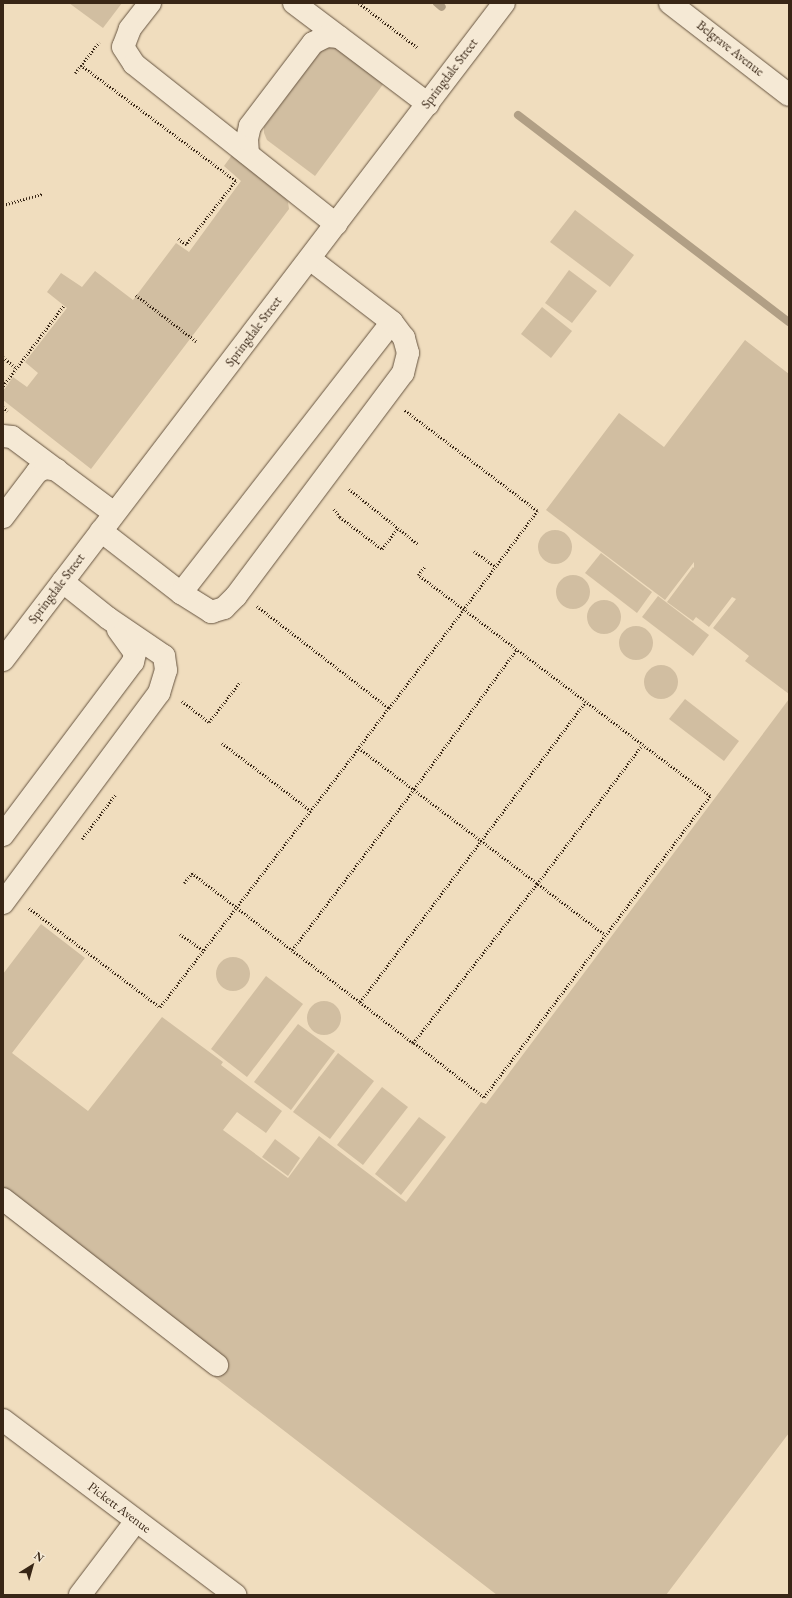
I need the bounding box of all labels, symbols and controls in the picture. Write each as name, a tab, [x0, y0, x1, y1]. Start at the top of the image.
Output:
street label: Belgrave Avenue	[693, 18, 767, 80]
street label: Springdale Street	[419, 36, 481, 112]
street label: Springdale Street	[223, 294, 285, 370]
street label: Springdale Street	[26, 551, 88, 627]
street label: Pickett Avenue	[84, 1479, 154, 1537]
north arrow	[12, 1546, 52, 1586]
text: N	[31, 1548, 47, 1565]

